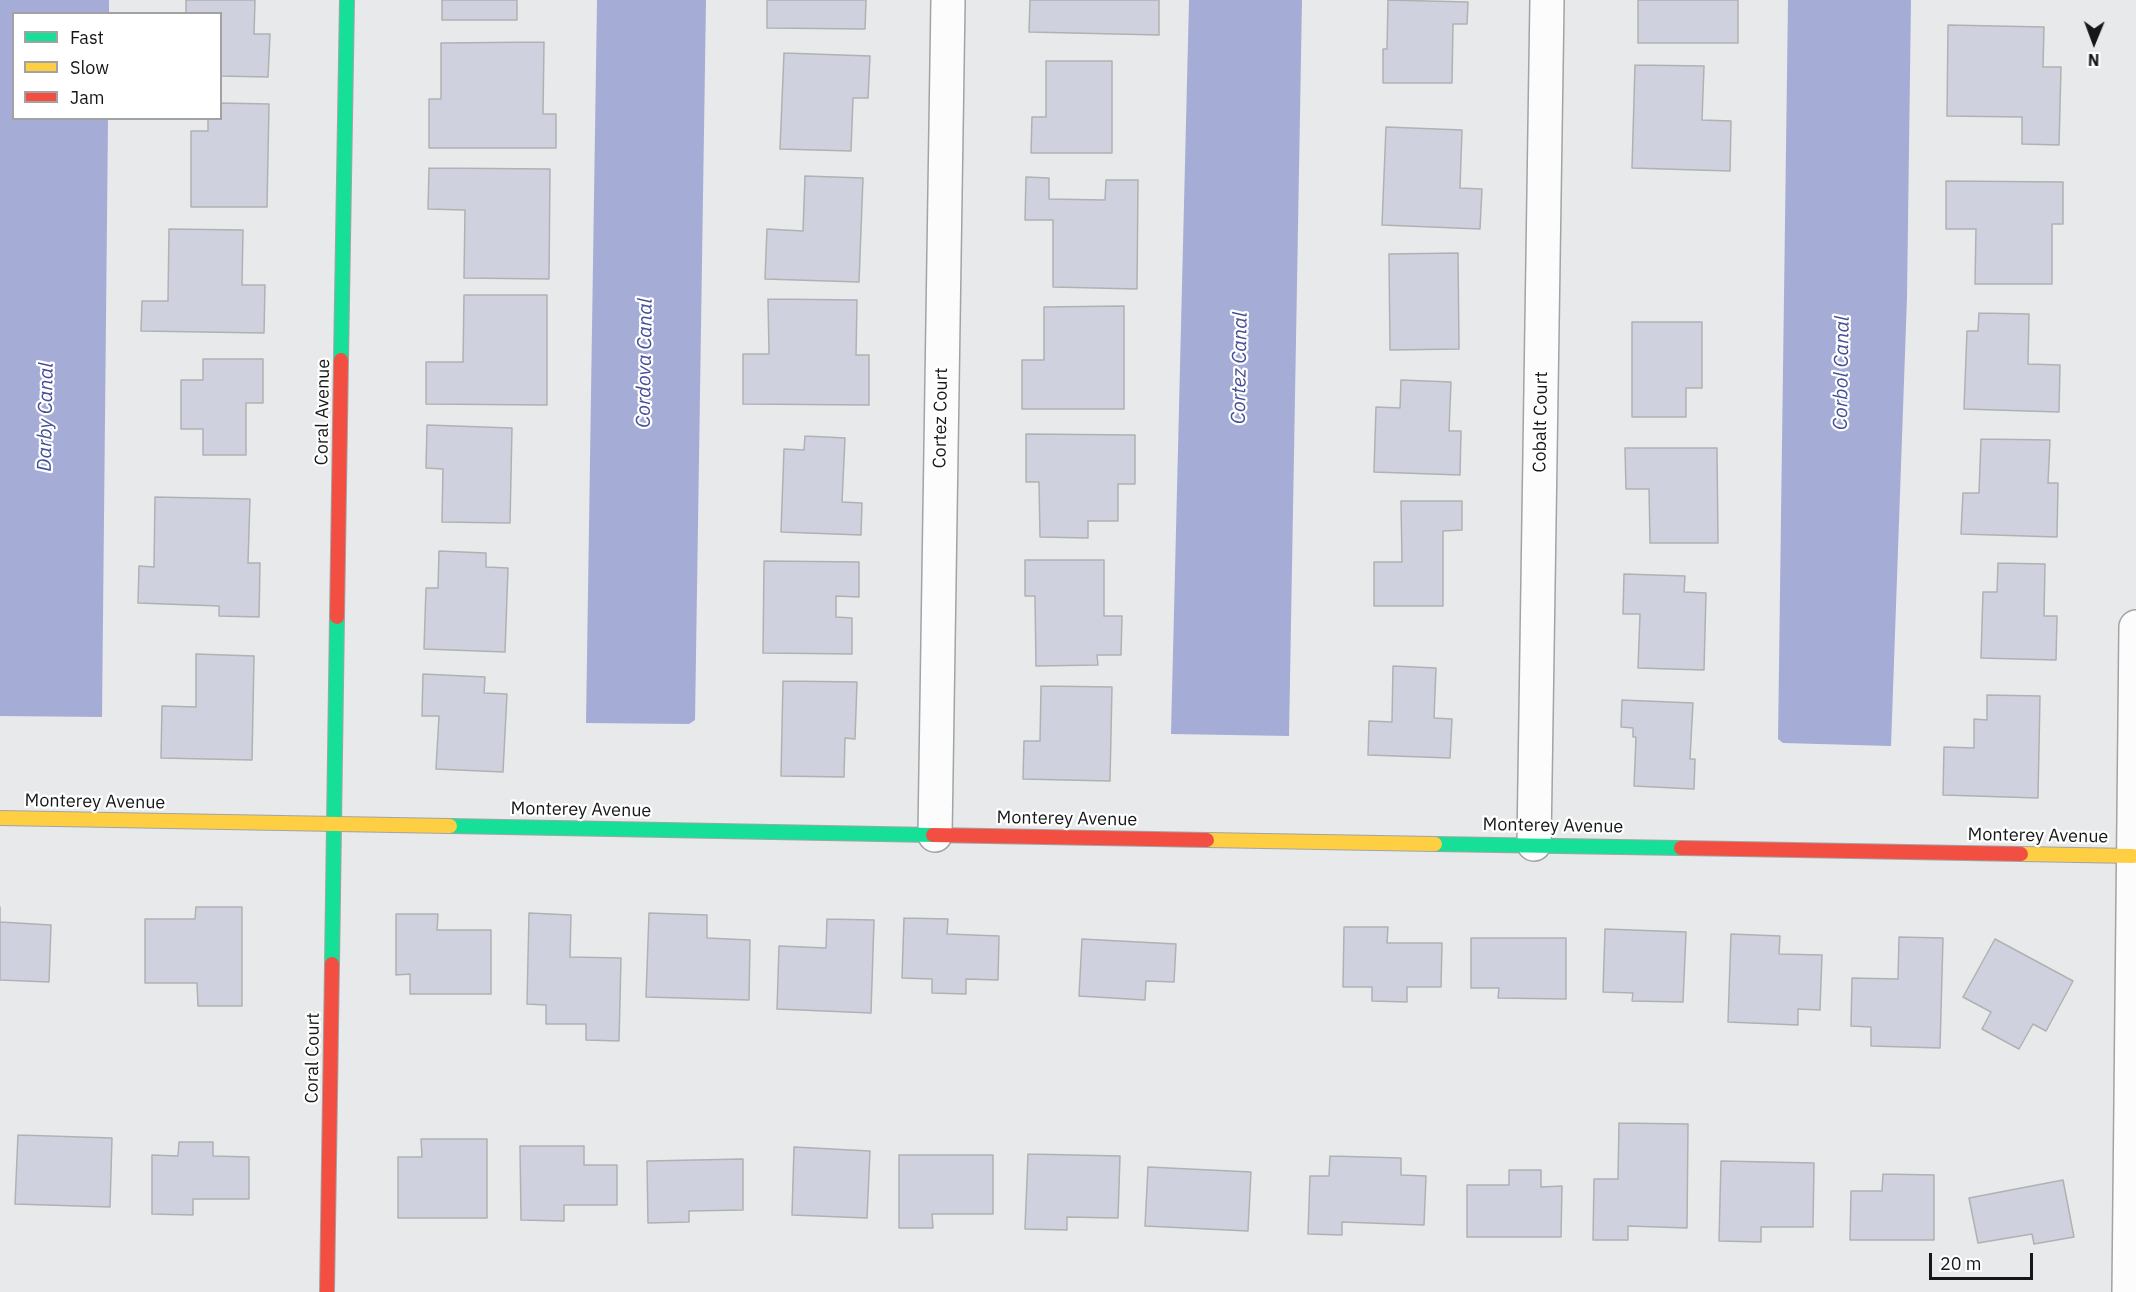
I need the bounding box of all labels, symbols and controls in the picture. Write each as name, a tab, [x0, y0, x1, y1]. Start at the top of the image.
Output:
legend	[12, 12, 222, 120]
north arrow	[2064, 12, 2124, 72]
text: Fast	[70, 26, 104, 49]
text: N	[2088, 50, 2100, 70]
text: Slow	[70, 56, 109, 79]
text: Jam	[70, 86, 105, 109]
water label: Cordova Canal	[632, 298, 658, 428]
water label: Cortez Canal	[1227, 312, 1253, 424]
water label: Corbol Canal	[1829, 316, 1855, 430]
street label: Coral Avenue	[311, 358, 335, 466]
water label: Darby Canal	[33, 362, 59, 472]
street label: Cortez Court	[929, 367, 953, 469]
street label: Cobalt Court	[1529, 371, 1553, 473]
street label: Monterey Avenue	[24, 790, 166, 814]
street label: Monterey Avenue	[510, 798, 652, 822]
street label: Monterey Avenue	[996, 807, 1138, 831]
street label: Monterey Avenue	[1482, 814, 1624, 838]
street label: Monterey Avenue	[1967, 824, 2109, 848]
street label: Coral Court	[301, 1012, 325, 1104]
scale bar	[1932, 1241, 2036, 1279]
text: 20 m	[1940, 1252, 1982, 1275]

